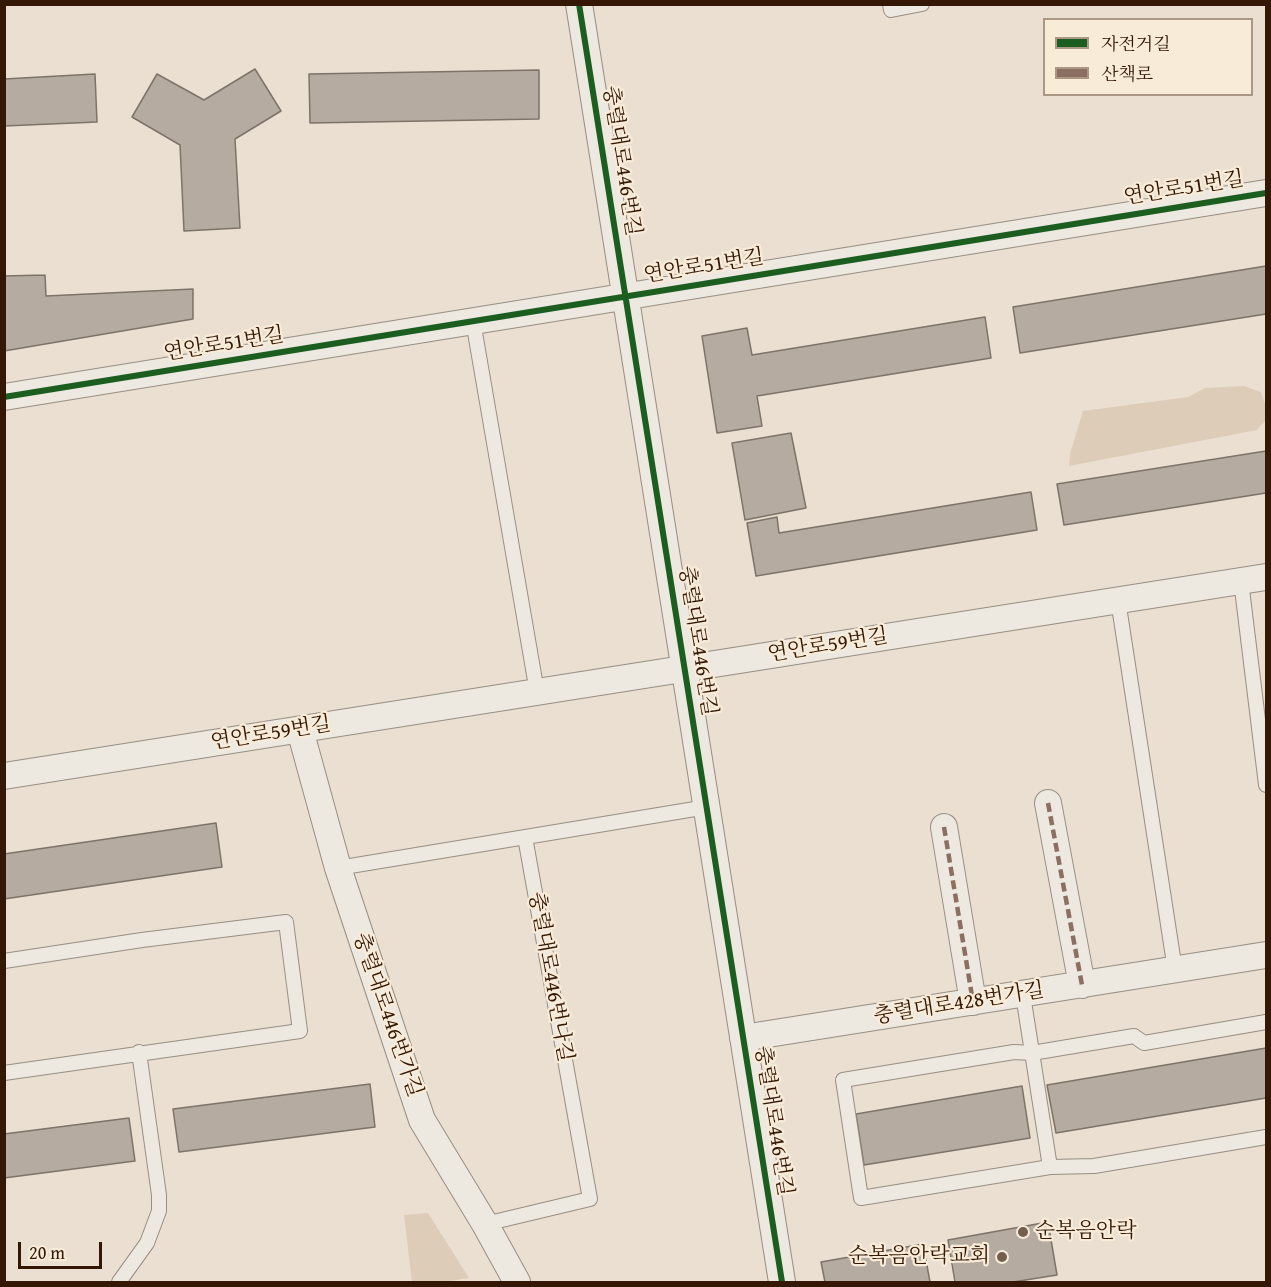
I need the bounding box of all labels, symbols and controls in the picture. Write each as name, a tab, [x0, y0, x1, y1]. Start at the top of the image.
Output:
legend	[1043, 18, 1253, 96]
text: 자전거길	[1101, 30, 1171, 57]
text: 산책로	[1101, 60, 1153, 87]
street label: 충렬대로446번길	[597, 84, 645, 238]
street label: 연안로51번길	[1122, 167, 1246, 211]
street label: 연안로51번길	[642, 245, 766, 289]
street label: 연안로51번길	[162, 323, 286, 367]
street label: 충렬대로446번길	[673, 564, 721, 718]
street label: 연안로59번길	[766, 624, 890, 668]
street label: 연안로59번길	[209, 712, 333, 756]
street label: 충렬대로446번나길	[523, 890, 577, 1064]
street label: 충렬대로446번가길	[347, 929, 427, 1101]
street label: 충렬대로428번가길	[872, 978, 1046, 1030]
street label: 충렬대로446번길	[749, 1044, 797, 1198]
place label: 순복음안락	[1035, 1219, 1136, 1245]
marker: 순복음안락	[1016, 1225, 1030, 1239]
scale bar	[21, 1230, 105, 1268]
text: 20 m	[29, 1239, 65, 1266]
place label: 순복음안락교회	[848, 1244, 990, 1270]
marker: 순복음안락교회	[995, 1250, 1009, 1264]

